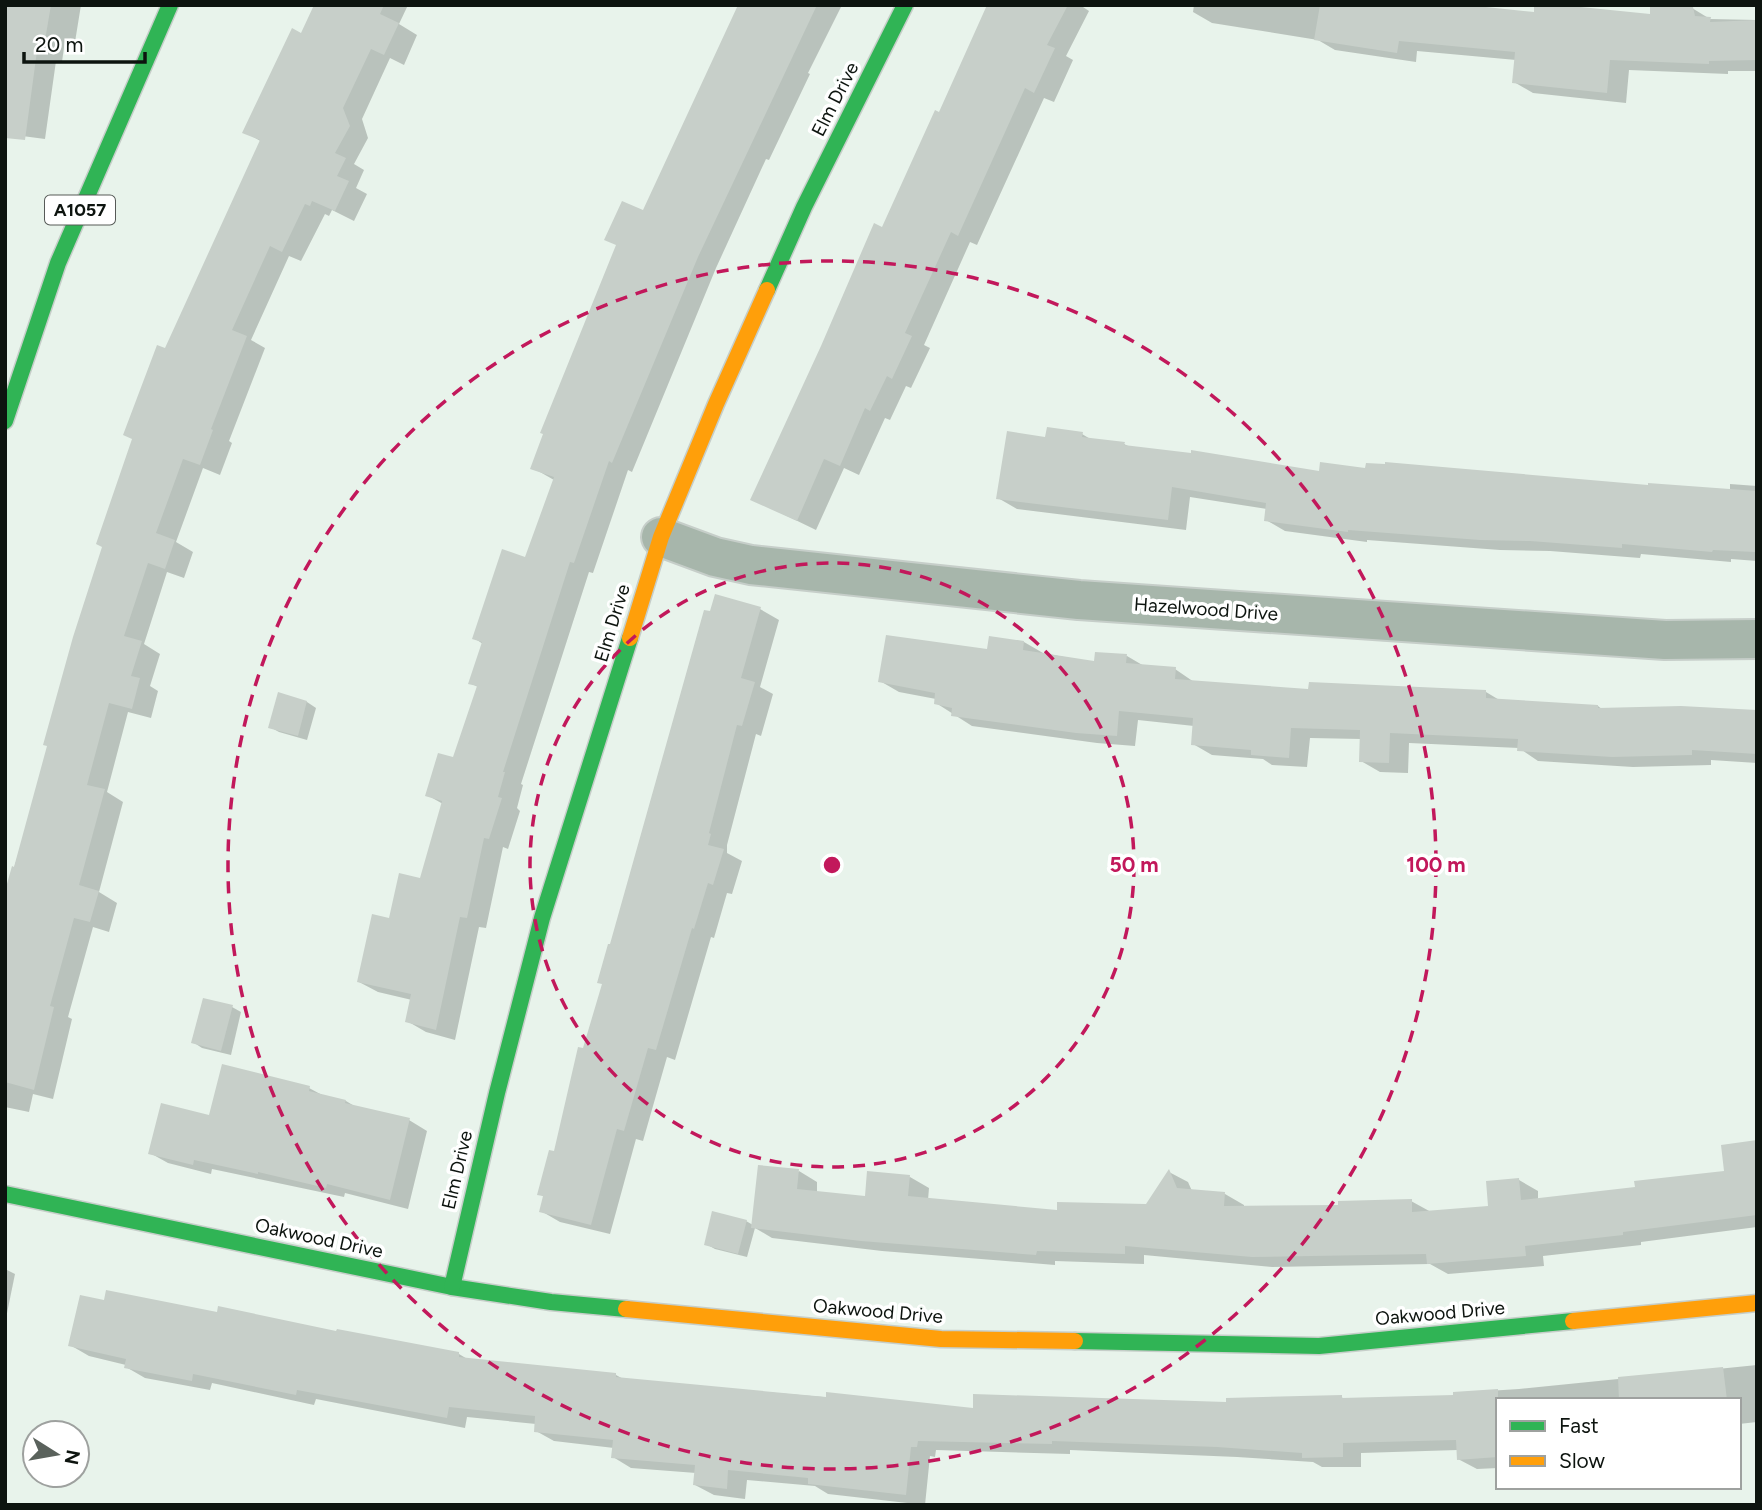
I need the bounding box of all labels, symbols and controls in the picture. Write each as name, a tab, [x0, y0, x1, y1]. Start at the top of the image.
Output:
scale bar	[24, 21, 145, 65]
text: 20 m	[35, 32, 83, 57]
street label: Elm Drive	[807, 58, 863, 140]
road number: A1057	[45, 196, 115, 224]
street label: Elm Drive	[589, 581, 635, 665]
street label: Hazelwood Drive	[1133, 592, 1279, 626]
text: 50 m	[1109, 852, 1159, 877]
text: 100 m	[1406, 852, 1466, 877]
centre of rings	[820, 853, 844, 877]
street label: Elm Drive	[437, 1128, 477, 1212]
street label: Oakwood Drive	[253, 1213, 385, 1263]
street label: Oakwood Drive	[812, 1294, 944, 1328]
street label: Oakwood Drive	[1374, 1296, 1506, 1330]
legend	[1496, 1398, 1741, 1489]
text: Fast	[1559, 1413, 1599, 1438]
north arrow	[21, 1419, 91, 1489]
text: N	[60, 1448, 85, 1467]
text: Slow	[1559, 1448, 1605, 1473]

